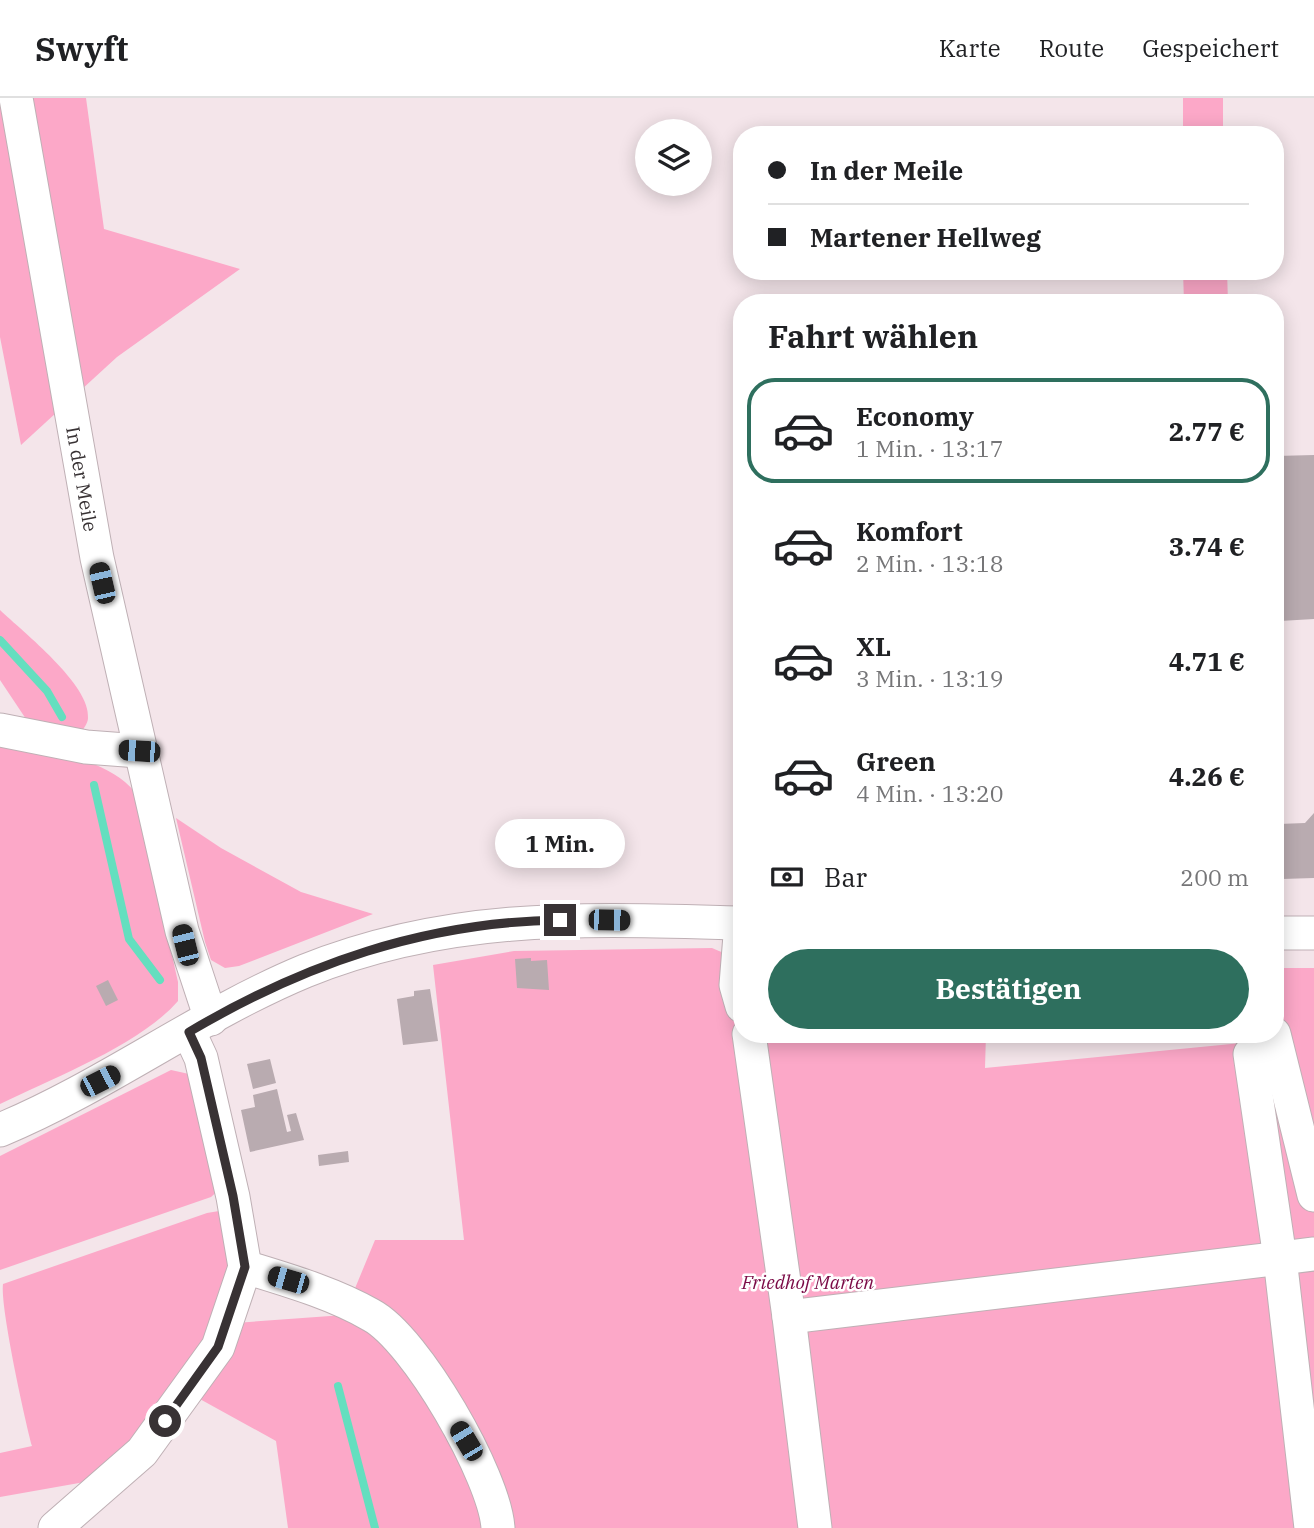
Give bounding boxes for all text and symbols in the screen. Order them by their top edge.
text: Swyft [35,27,128,70]
text: Karte [939,32,1001,64]
text: Route [1039,32,1104,64]
text: Gespeichert [1142,32,1279,64]
map controls [635,119,712,196]
button: layers [635,119,712,196]
text: In der Meile [810,153,963,187]
text: Martener Hellweg [810,220,1041,254]
text: Fahrt wählen [768,315,978,357]
icon: car [772,399,835,462]
text: Economy [856,399,974,433]
text: 2.77 € [1169,414,1245,448]
street label: In der Meile [61,425,103,533]
text: 1 Min. · 13:17 [856,433,1003,463]
icon: car [772,514,835,577]
text: Komfort [856,514,963,548]
text: 3.74 € [1169,529,1245,563]
text: 2 Min. · 13:18 [856,548,1003,578]
car [88,560,117,606]
icon: car [772,629,835,692]
text: XL [856,629,891,663]
text: 4.71 € [1169,644,1245,678]
text: 3 Min. · 13:19 [856,663,1003,693]
car [118,739,161,763]
icon: car [772,744,835,807]
text: Green [856,744,936,778]
text: 4.26 € [1169,759,1245,793]
text: 4 Min. · 13:20 [856,778,1003,808]
callout: 1 Min. [495,818,625,868]
text: 1 Min. [525,828,595,858]
icon: cash [768,858,806,896]
text: Bar [824,860,867,894]
text: 200 m [1180,862,1249,892]
route end [544,904,576,936]
car [588,909,631,931]
car [170,922,201,968]
button: Bestätigen [768,949,1249,1029]
car [77,1062,124,1100]
car [265,1264,312,1296]
park label: Friedhof Marten [741,1270,874,1294]
route start [149,1405,181,1437]
car [447,1418,486,1464]

